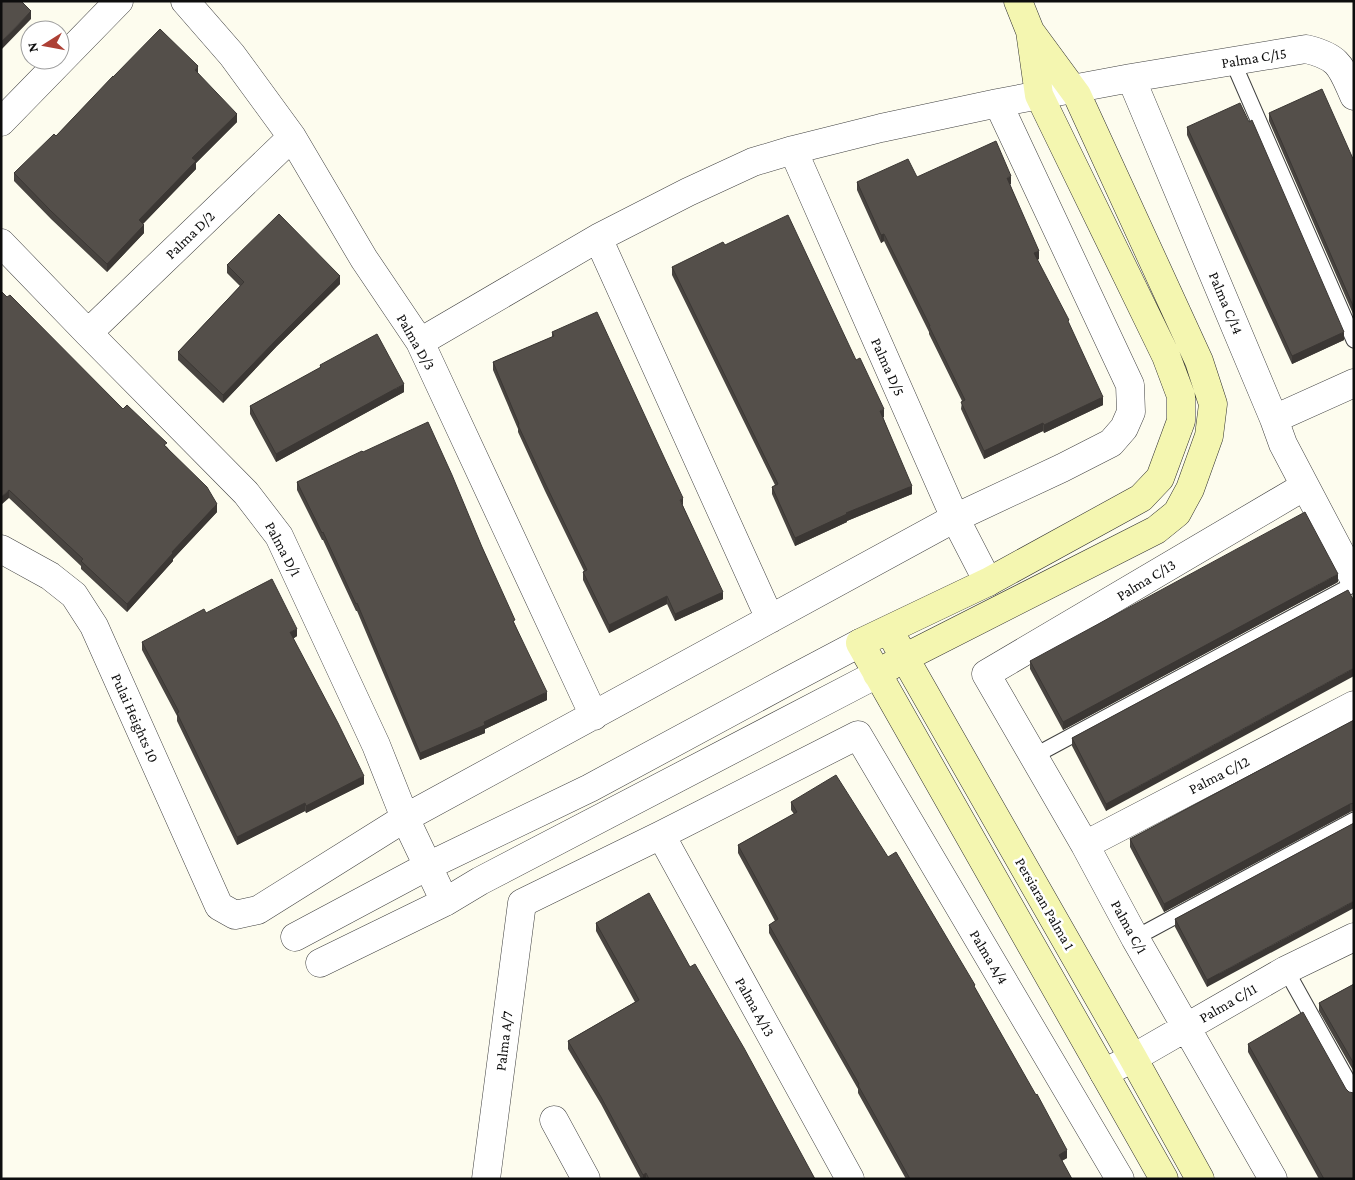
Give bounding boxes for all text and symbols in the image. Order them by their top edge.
north arrow [20,20,70,70]
text: N [23,41,41,54]
street label: Palma C/15 [1220,45,1288,71]
street label: Palma D/2 [162,208,218,262]
street label: Palma C/14 [1206,269,1246,337]
street label: Palma D/3 [394,311,438,373]
street label: Palma D/5 [868,336,908,398]
street label: Palma D/1 [262,519,304,579]
street label: Palma C/13 [1114,556,1178,604]
street label: Pulai Heights 10 [107,671,162,765]
street label: Palma C/12 [1186,753,1252,797]
street label: Persiaran Palma 1 [1012,855,1078,953]
street label: Palma C/1 [1108,897,1150,957]
street label: Palma A/4 [967,927,1011,987]
street label: Palma A/13 [732,975,778,1039]
street label: Palma C/11 [1196,980,1260,1026]
street label: Palma A/7 [492,1010,516,1072]

